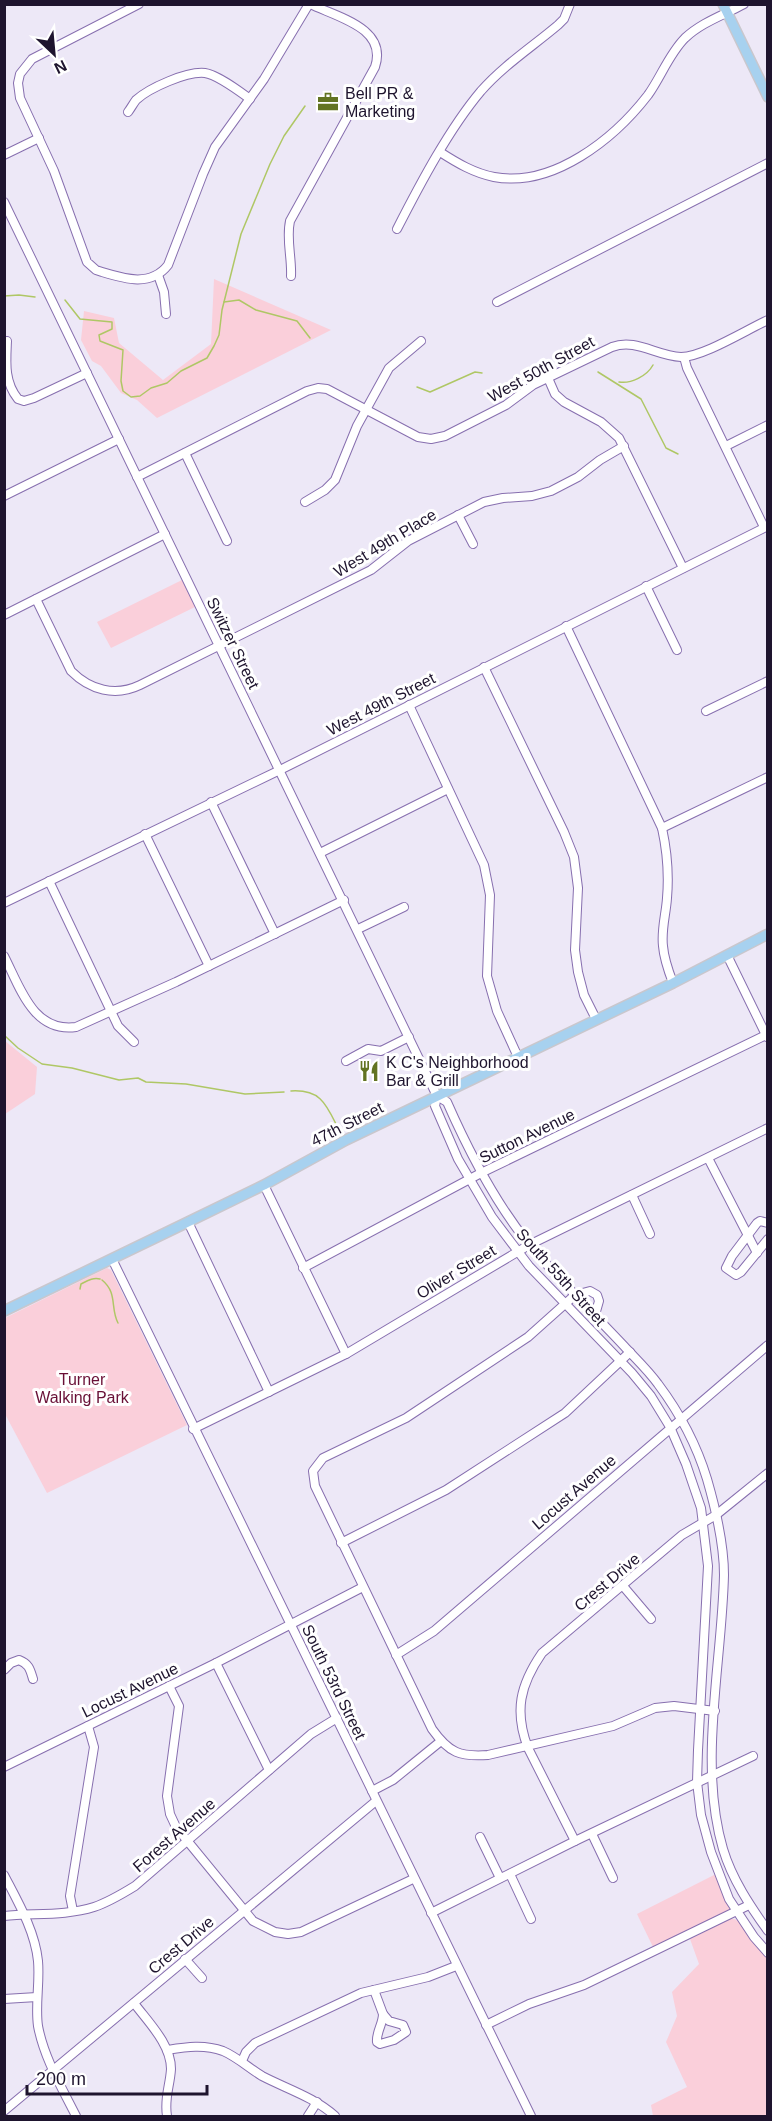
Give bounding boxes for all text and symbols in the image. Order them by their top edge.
north arrow [24,24,84,84]
text: N [51,57,69,77]
place label: Bell PR & Marketing [345,85,415,120]
office icon: Bell PR & Marketing [316,90,340,114]
street label: West 50th Street [485,332,598,405]
street label: West 49th Place [331,506,439,580]
street label: Switzer Street [204,595,263,692]
street label: West 49th Street [324,669,438,739]
place label: K C's Neighborhood Bar & Grill [386,1054,529,1089]
restaurant icon: K C's Neighborhood Bar & Grill [357,1059,381,1083]
street label: 47th Street [308,1098,386,1149]
street label: Sutton Avenue [477,1106,577,1166]
street label: South 55th Street [513,1225,609,1329]
street label: Oliver Street [414,1242,499,1302]
park label: Turner Walking Park [35,1371,130,1406]
street label: Locust Avenue [529,1451,619,1533]
street label: Crest Drive [571,1550,643,1614]
street label: South 53rd Street [299,1622,369,1743]
street label: Locust Avenue [79,1659,181,1721]
street label: Forest Avenue [130,1795,218,1875]
street label: Crest Drive [145,1913,217,1977]
scale bar [27,2058,207,2096]
text: 200 m [36,2069,86,2089]

